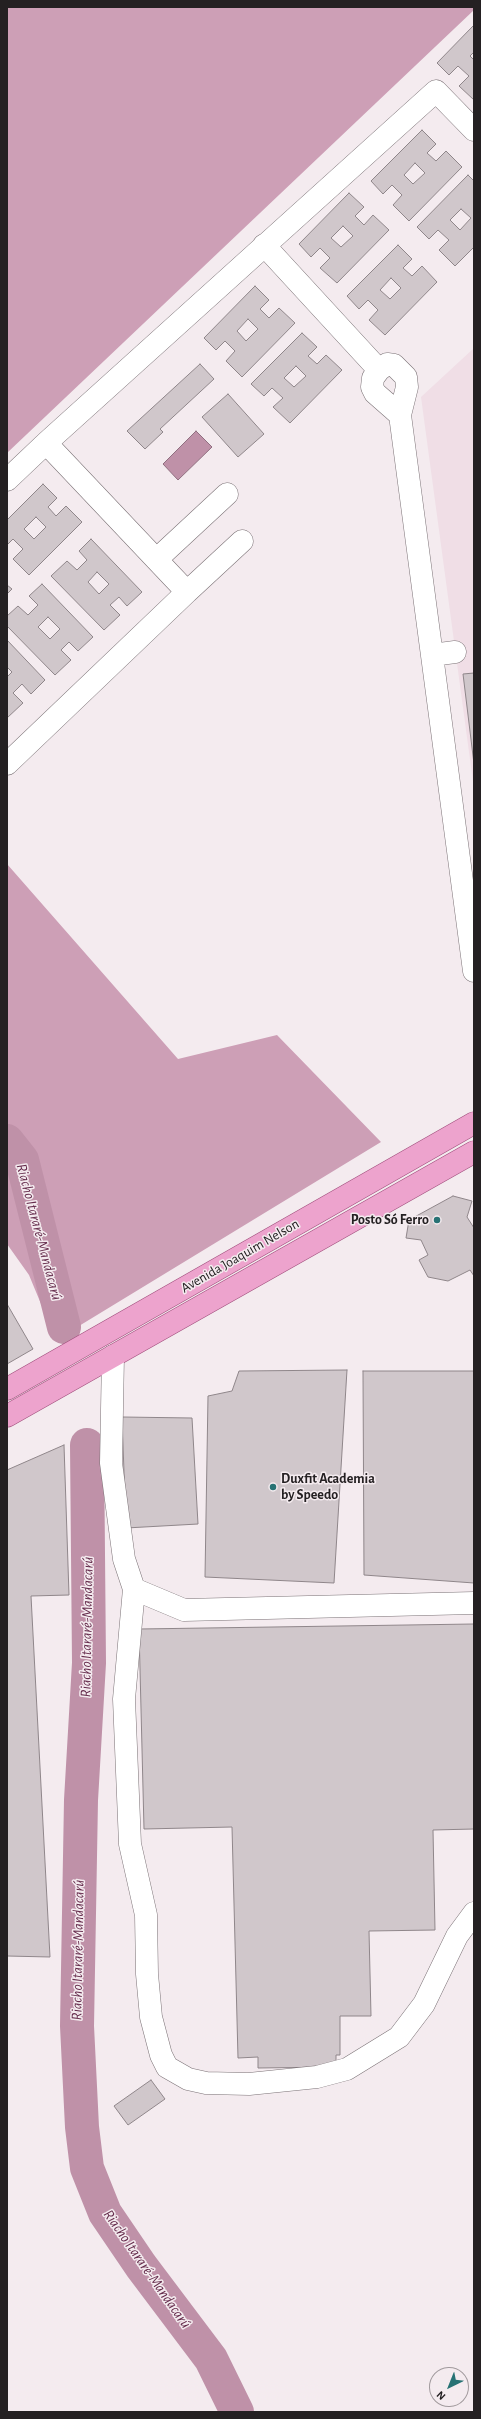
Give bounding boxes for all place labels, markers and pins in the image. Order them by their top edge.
place label: Posto Só Ferro [351,1212,429,1228]
marker: Posto Só Ferro [432,1215,442,1225]
place label: Duxfit Academia by Speedo [281,1471,375,1504]
marker: Duxfit Academia by Speedo [268,1482,278,1492]

